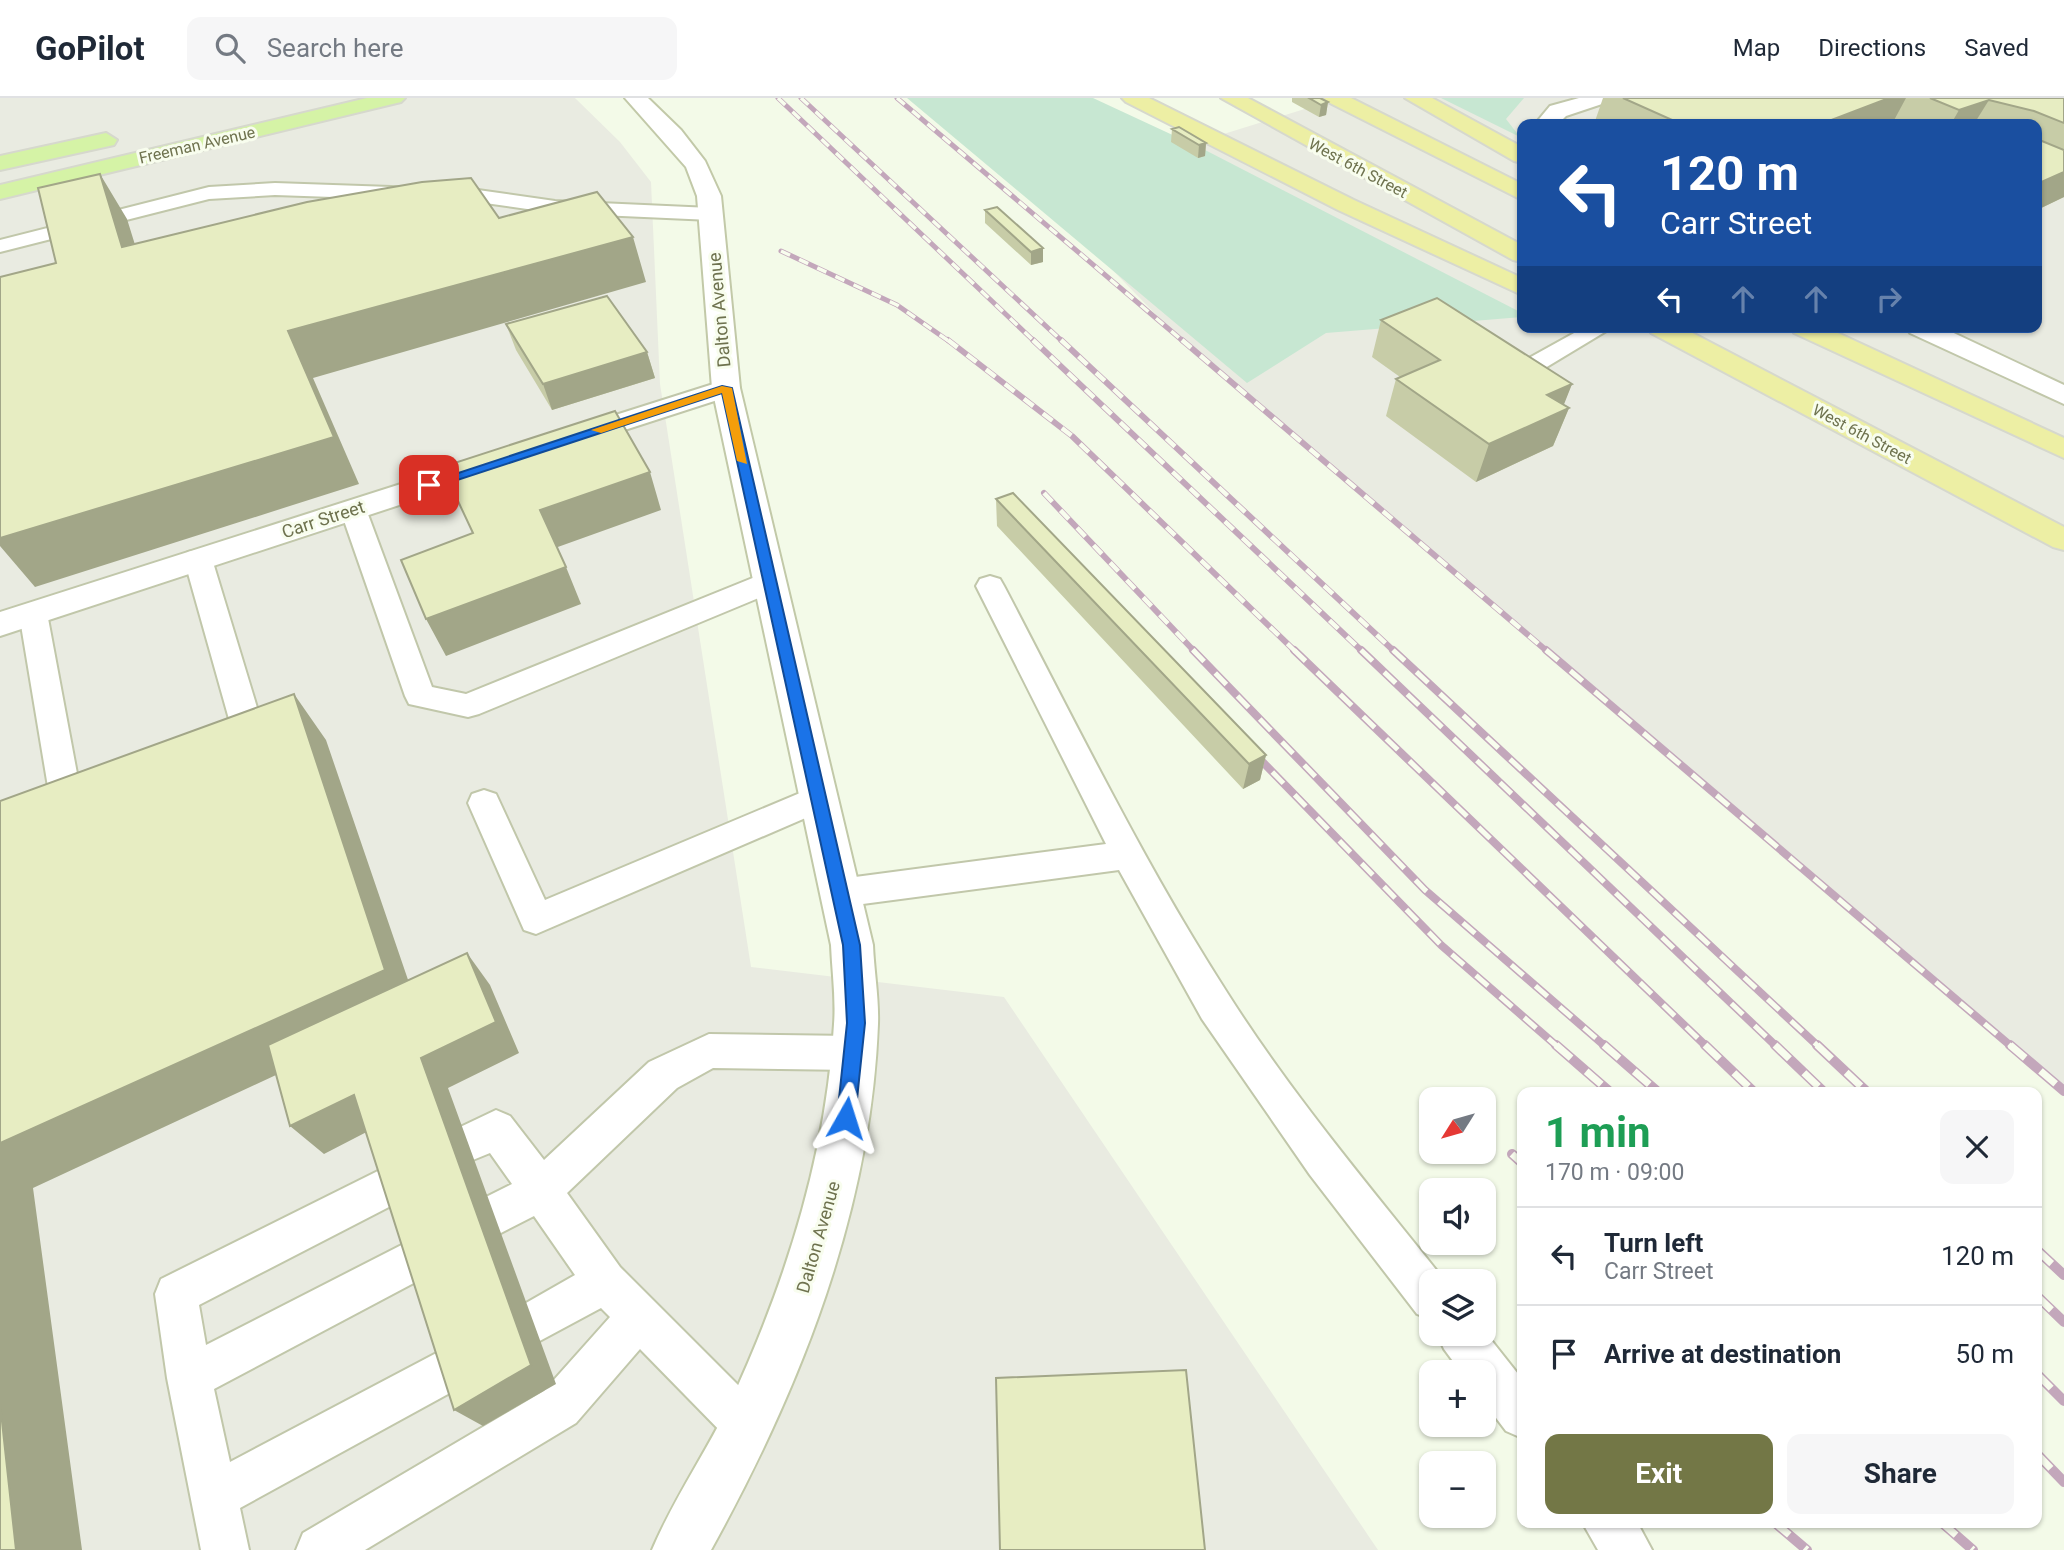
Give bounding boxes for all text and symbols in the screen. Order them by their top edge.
search box [187,17,677,80]
text: GoPilot [35,29,145,68]
icon: search [211,29,249,67]
text: Search here [267,33,403,63]
text: Map [1733,34,1780,62]
text: Directions [1818,34,1926,62]
text: Saved [1964,34,2029,62]
street label: Freeman Avenue [137,122,257,168]
street label: West 6th Street [1305,134,1411,202]
text: 120 m [1660,145,1799,202]
icon: left [1545,147,1636,238]
text: Carr Street [1660,204,1812,242]
street label: Dalton Avenue [704,252,734,368]
icon: left [1651,280,1689,318]
icon: ahead [1724,280,1762,318]
icon: ahead [1797,280,1835,318]
icon: right [1870,280,1908,318]
street label: West 6th Street [1809,400,1915,468]
pin [399,455,459,515]
icon: arrive [410,466,448,504]
street label: Carr Street [279,496,367,542]
position arrow [809,1081,883,1155]
north arrow [1419,1087,1496,1164]
map controls [1419,1087,1496,1528]
text: 1 min [1545,1108,1651,1157]
button: close [1940,1110,2014,1184]
text: 170 m · 09:00 [1545,1159,1684,1186]
button: sound [1419,1178,1496,1255]
street label: Dalton Avenue [792,1179,844,1295]
text: Turn left [1604,1228,1703,1258]
icon: left [1545,1237,1583,1275]
text: 120 m [1941,1241,2014,1271]
text: Carr Street [1604,1258,1713,1285]
button: layers [1419,1269,1496,1346]
icon: arrive [1545,1335,1583,1373]
text: Arrive at destination [1604,1339,1841,1369]
text: 50 m [1956,1339,2014,1369]
button: + [1419,1360,1496,1437]
button: Exit [1545,1434,1773,1514]
button: Share [1787,1434,2014,1514]
button: − [1419,1451,1496,1528]

